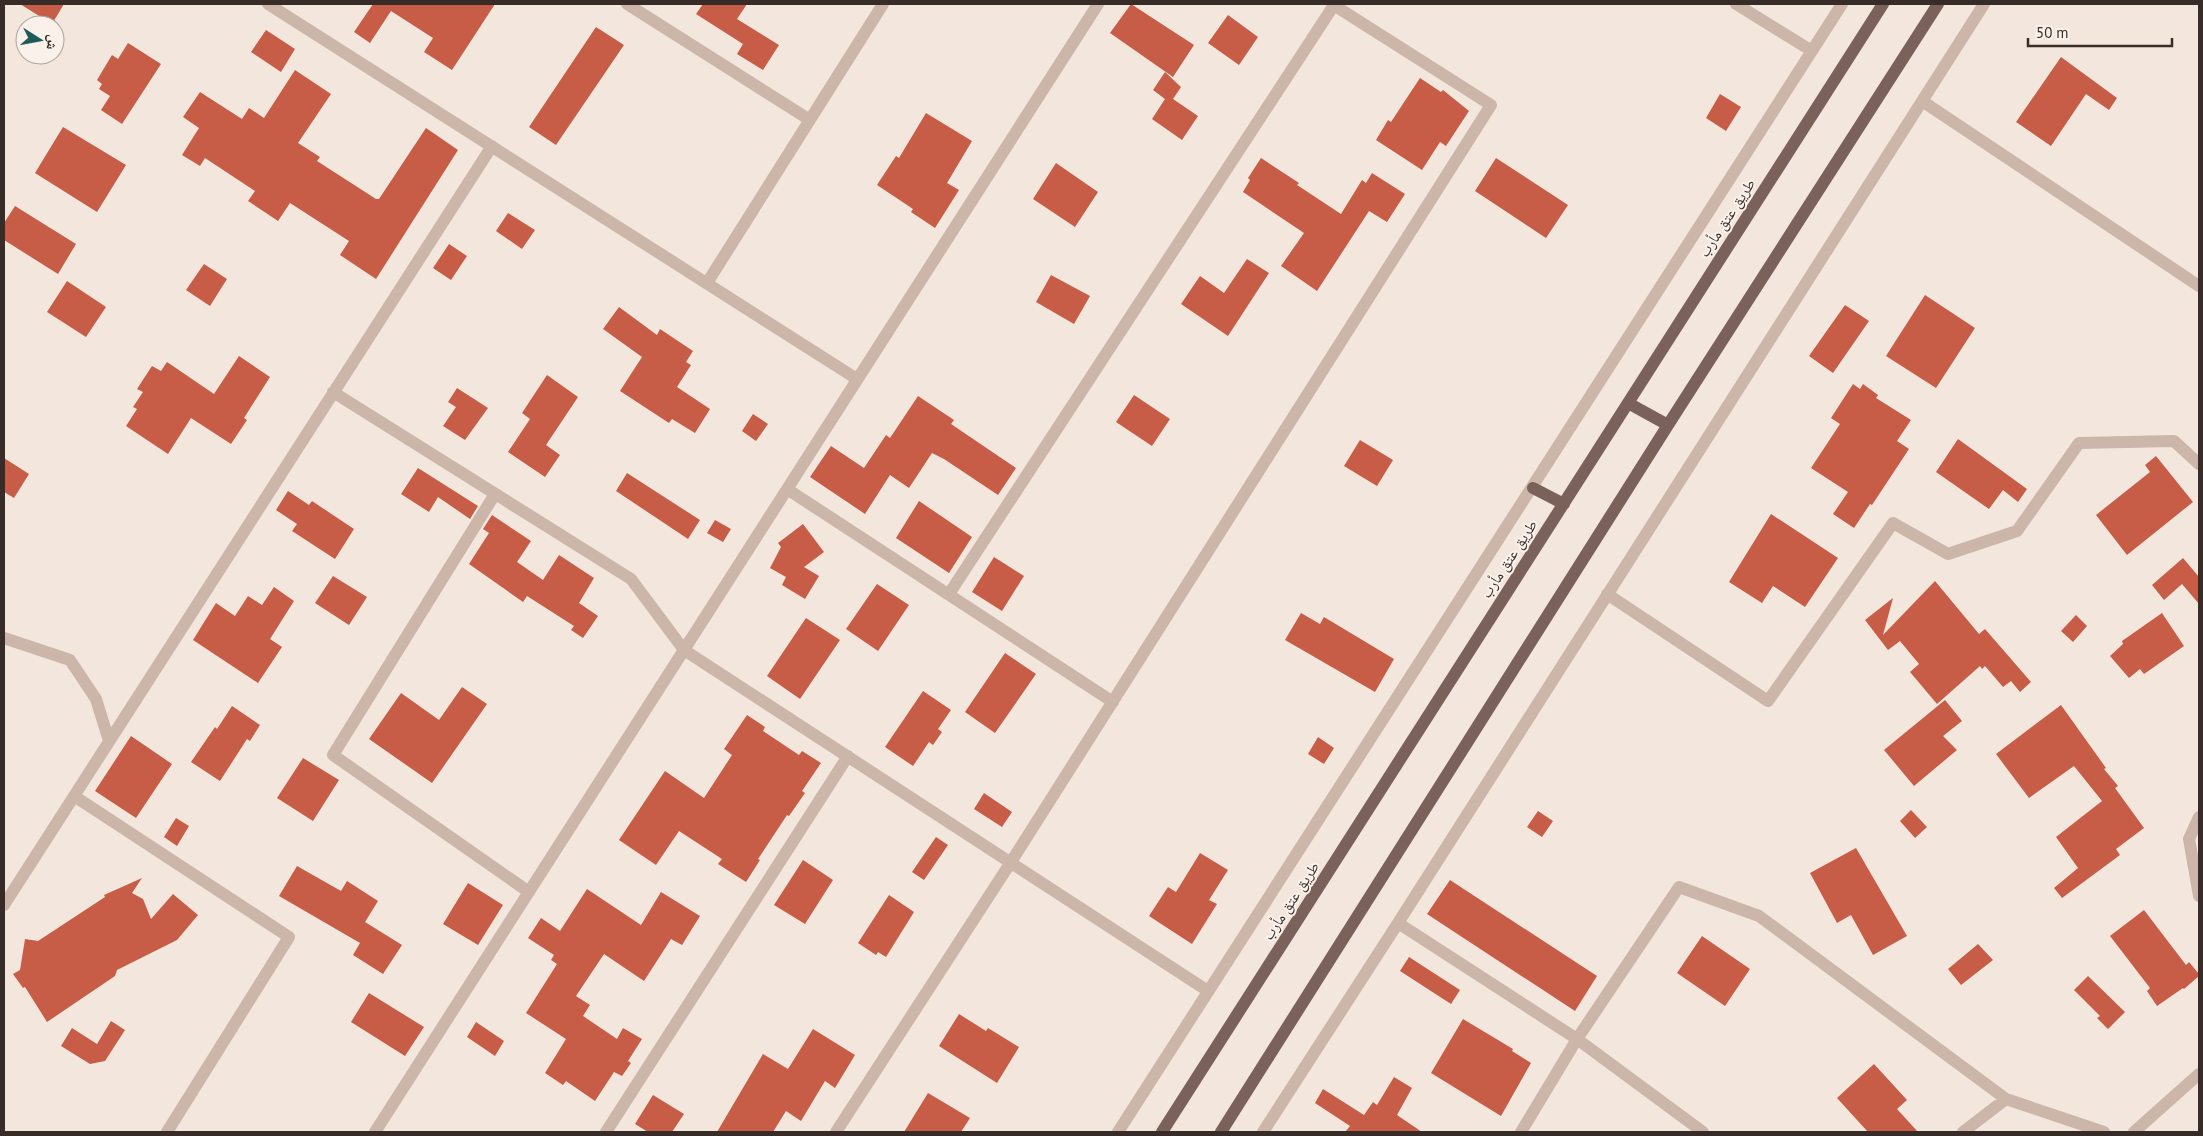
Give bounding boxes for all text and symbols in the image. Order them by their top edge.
north arrow [15,15,65,65]
scale bar [2028,15,2172,47]
text: 50 m [2036,23,2069,42]
text: ش [42,33,63,52]
street label: طريق عتق مأرب [1694,175,1760,261]
street label: طريق عتق مأرب [1476,516,1542,602]
street label: طريق عتق مأرب [1258,858,1324,944]

